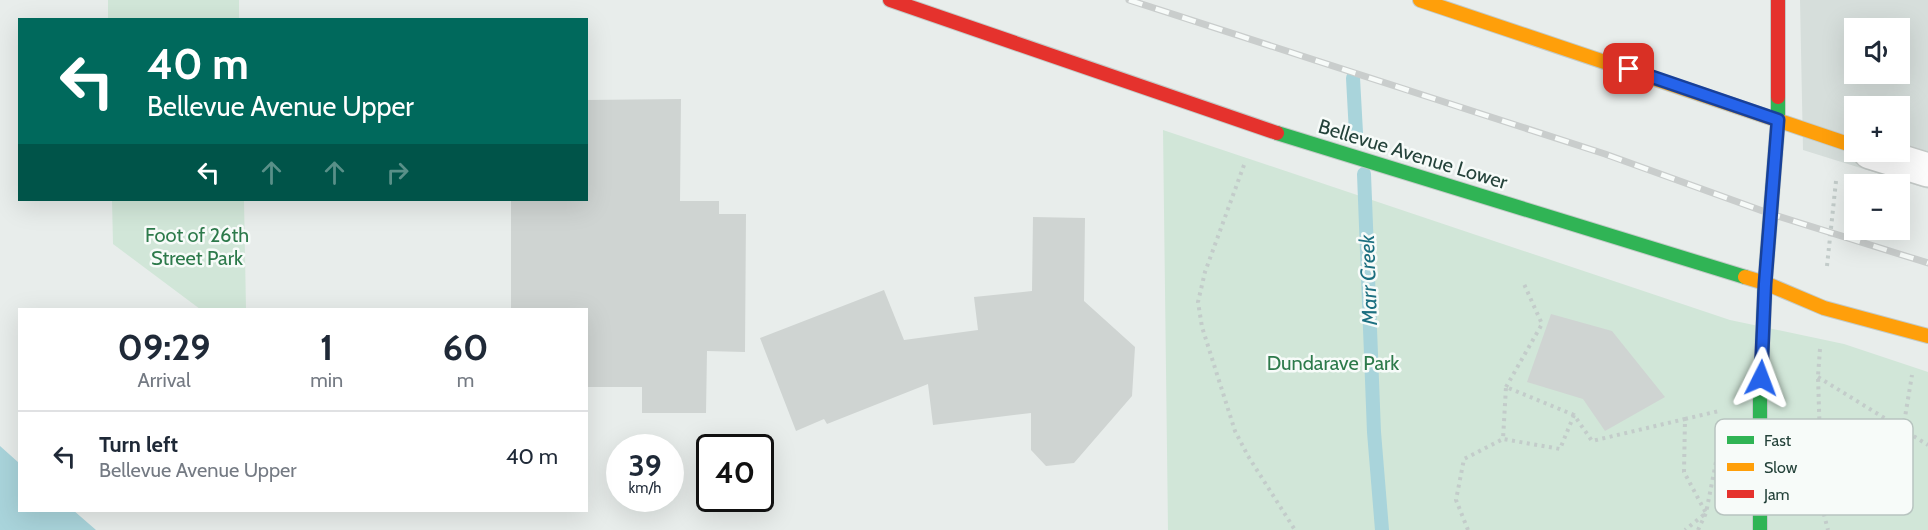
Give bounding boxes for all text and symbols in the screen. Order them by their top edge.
map controls [1844,18,1910,240]
button: sound [1844,18,1910,84]
text: 40 m [147,38,249,90]
icon: left [48,42,126,120]
pin [1603,43,1654,94]
icon: arrive [1612,52,1645,85]
text: Bellevue Avenue Upper [147,90,414,123]
button: + [1844,96,1910,162]
street label: Bellevue Avenue Lower [1316,114,1511,194]
icon: left [192,156,225,189]
icon: ahead [255,156,288,189]
icon: ahead [318,156,351,189]
icon: right [381,156,414,189]
button: − [1844,174,1910,240]
park label: Foot of 26th Street Park [145,223,249,270]
water label: Marr Creek [1354,233,1382,327]
text: 09:29 [118,325,211,369]
text: 1 [320,325,333,369]
text: 60 [443,325,488,369]
position arrow [1729,346,1793,410]
park label: Dundarave Park [1267,351,1399,375]
text: Arrival [137,368,191,392]
text: min [310,368,343,392]
text: m [457,368,474,392]
legend [1715,419,1913,515]
text: Turn left [99,431,178,458]
text: Fast [1764,431,1792,450]
speed limit sign: 40 [696,434,774,512]
icon: left [48,440,81,473]
text: 40 m [506,443,558,470]
text: 39 [628,447,662,484]
text: Bellevue Avenue Upper [99,458,297,482]
text: Slow [1764,458,1798,477]
text: km/h [629,479,661,497]
text: Jam [1763,485,1790,504]

